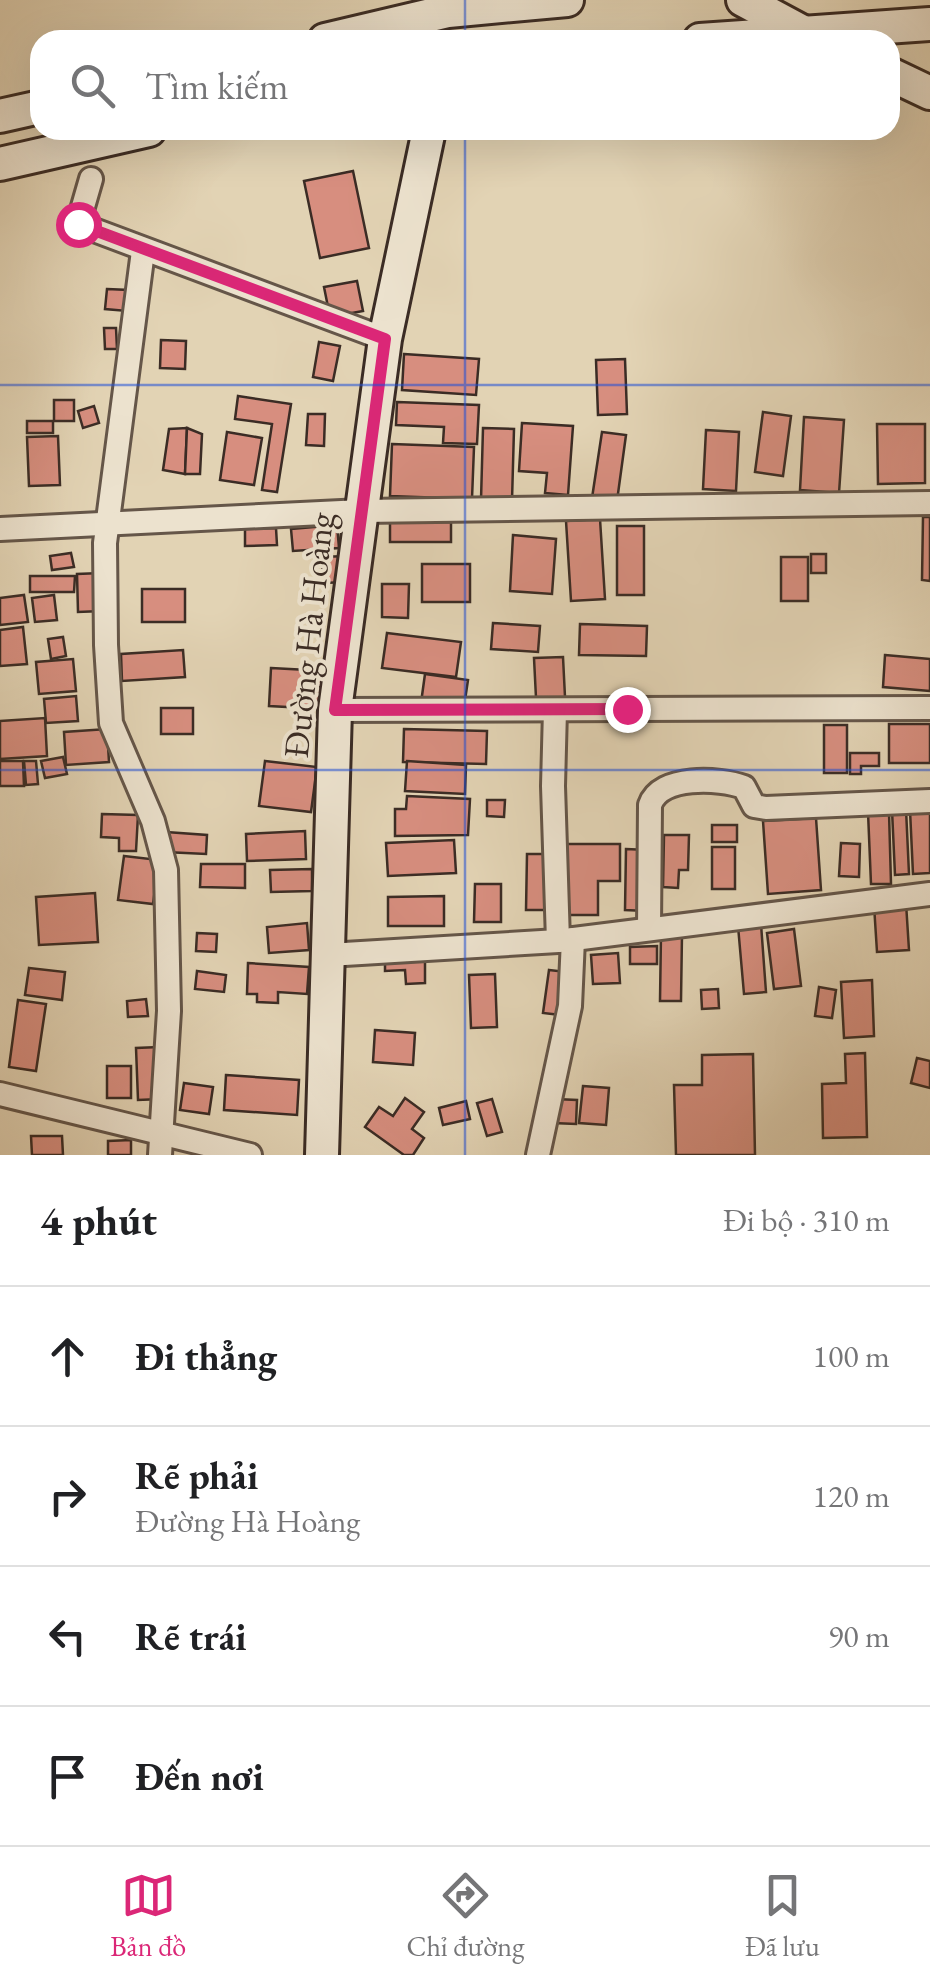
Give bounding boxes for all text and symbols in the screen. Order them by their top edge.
search box [30,30,900,140]
icon: search [65,58,120,113]
text: Tìm kiếm [145,61,288,110]
route start [56,202,102,248]
street label: Đường Hà Hoàng [273,509,343,760]
route end [605,687,651,733]
text: 4 phút [40,1193,157,1248]
text: Đi bộ · 310 m [723,1199,890,1241]
icon: ahead [40,1329,95,1384]
text: Đi thẳng [135,1332,277,1381]
text: 100 m [813,1335,890,1377]
text: Rẽ phải [135,1451,258,1500]
icon: right [40,1469,95,1524]
text: 120 m [813,1475,890,1517]
text: Đường Hà Hoàng [135,1500,360,1542]
icon: left [40,1609,95,1664]
text: Rẽ trái [135,1612,247,1661]
text: 90 m [828,1615,890,1657]
icon: arrive [40,1749,95,1804]
text: Đến nơi [135,1752,264,1801]
tab: Bản đồ [110,1868,186,1964]
tab: Chỉ đường [407,1868,524,1964]
tab: Đã lưu [745,1868,820,1964]

